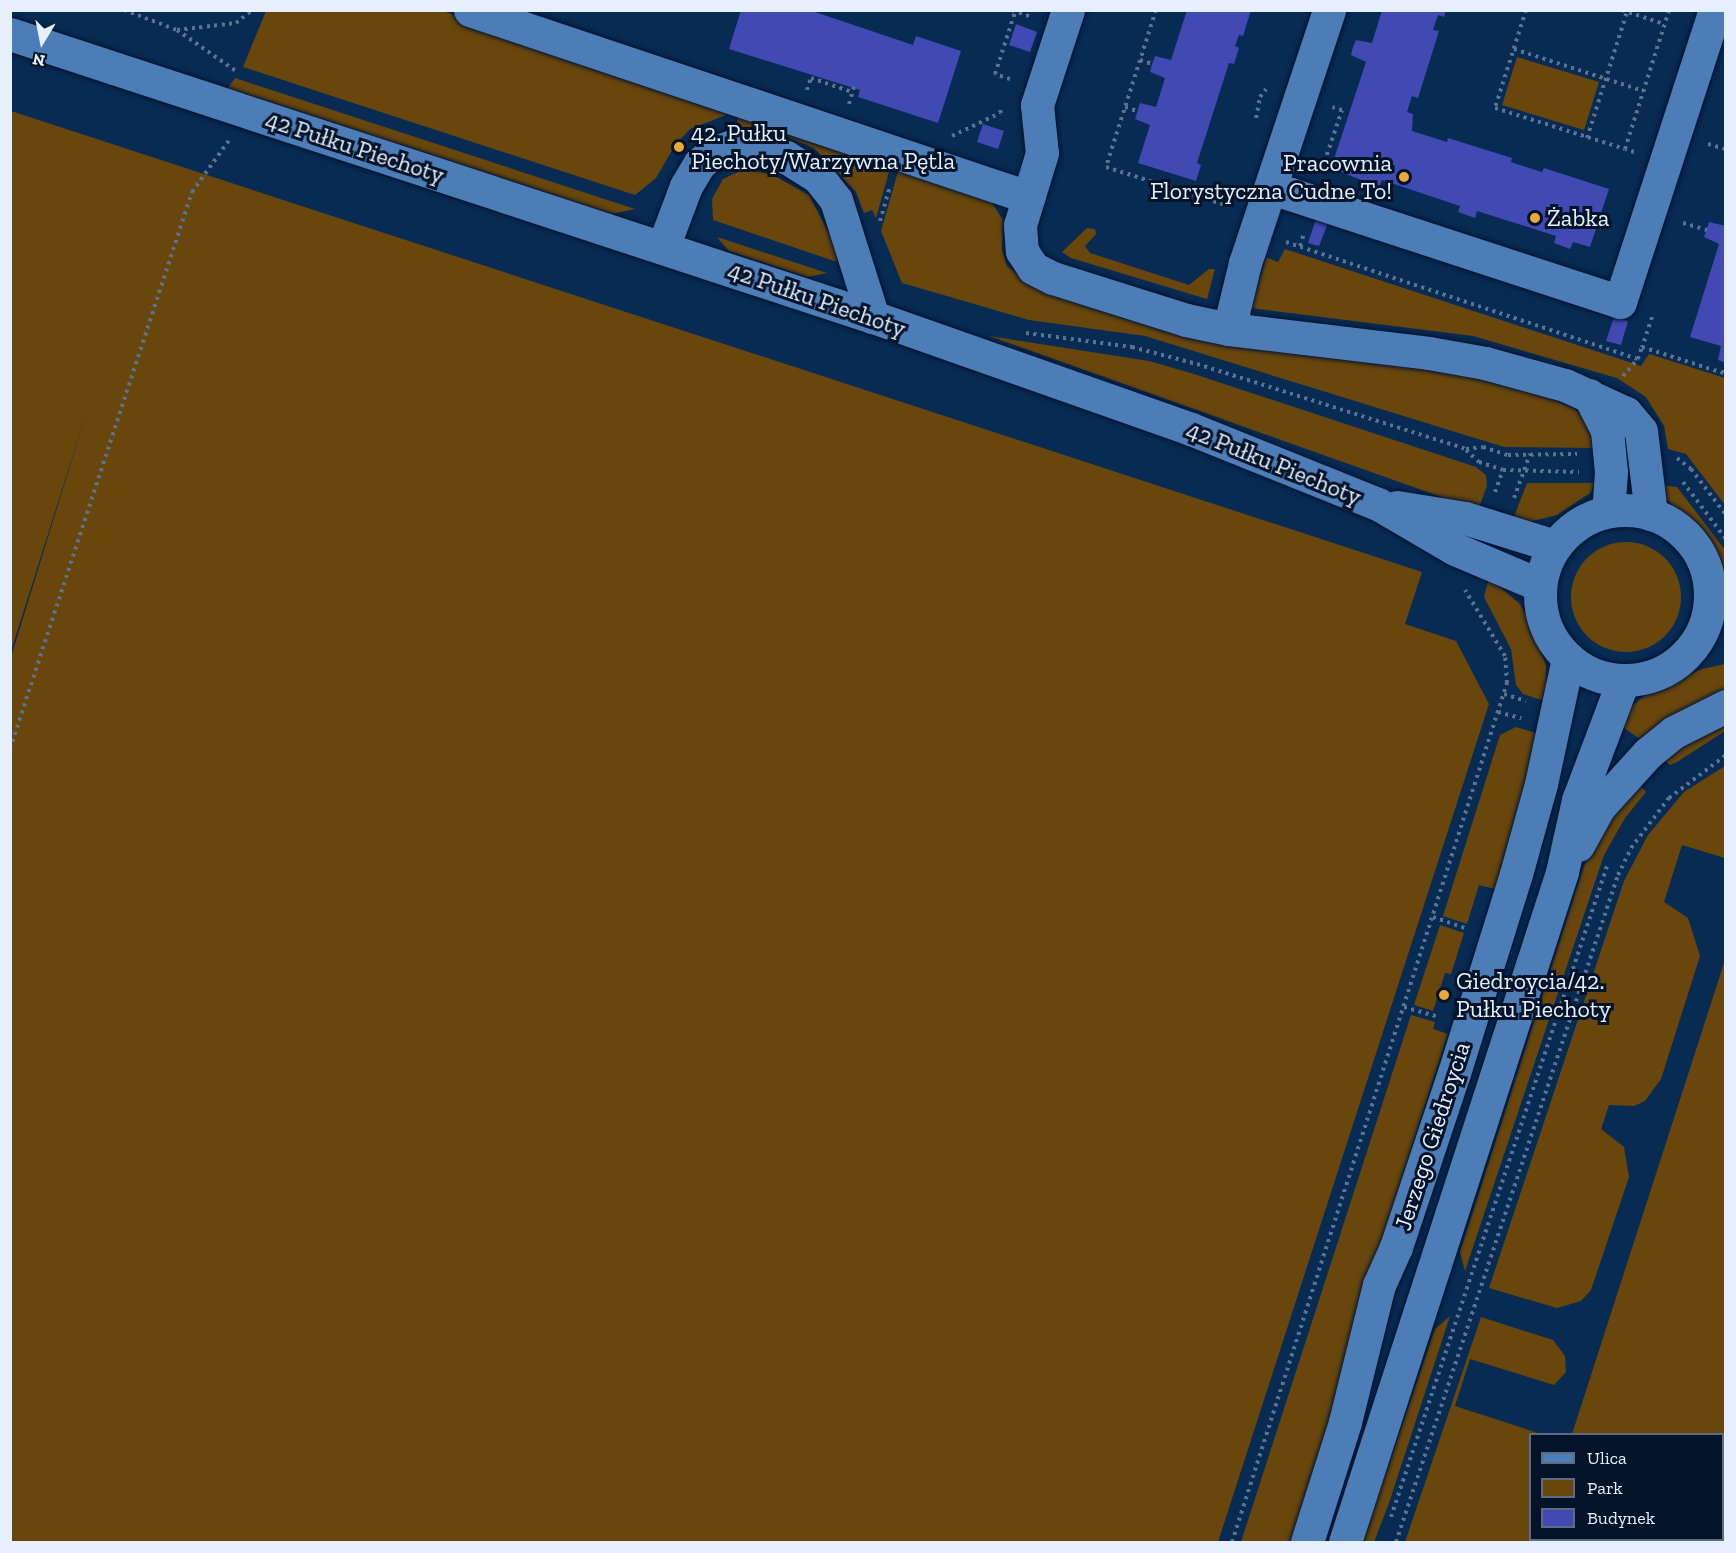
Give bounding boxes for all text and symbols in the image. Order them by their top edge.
north arrow [12,12,72,72]
text: N [31,50,46,71]
street label: 42 Pułku Piechoty [262,105,448,189]
place label: 42. Pułku Piechoty/Warzywna Pętla [691,119,955,175]
marker: 42. Pułku Piechoty/Warzywna Pętla [672,140,686,154]
place label: Pracownia Florystyczna Cudne To! [1149,149,1392,205]
marker: Pracownia Florystyczna Cudne To! [1397,170,1411,184]
place label: Żabka [1547,204,1609,232]
marker: Żabka [1528,211,1542,225]
street label: 42 Pułku Piechoty [725,255,909,343]
street label: 42 Pułku Piechoty [1183,415,1365,511]
place label: Giedroycia/42. Pułku Piechoty [1456,967,1611,1023]
marker: Giedroycia/42. Pułku Piechoty [1437,988,1451,1002]
street label: Jerzego Giedroycia [1388,1038,1476,1234]
legend [1529,1433,1724,1541]
text: Ulica [1587,1447,1627,1469]
text: Park [1587,1477,1623,1499]
text: Budynek [1587,1507,1655,1529]

